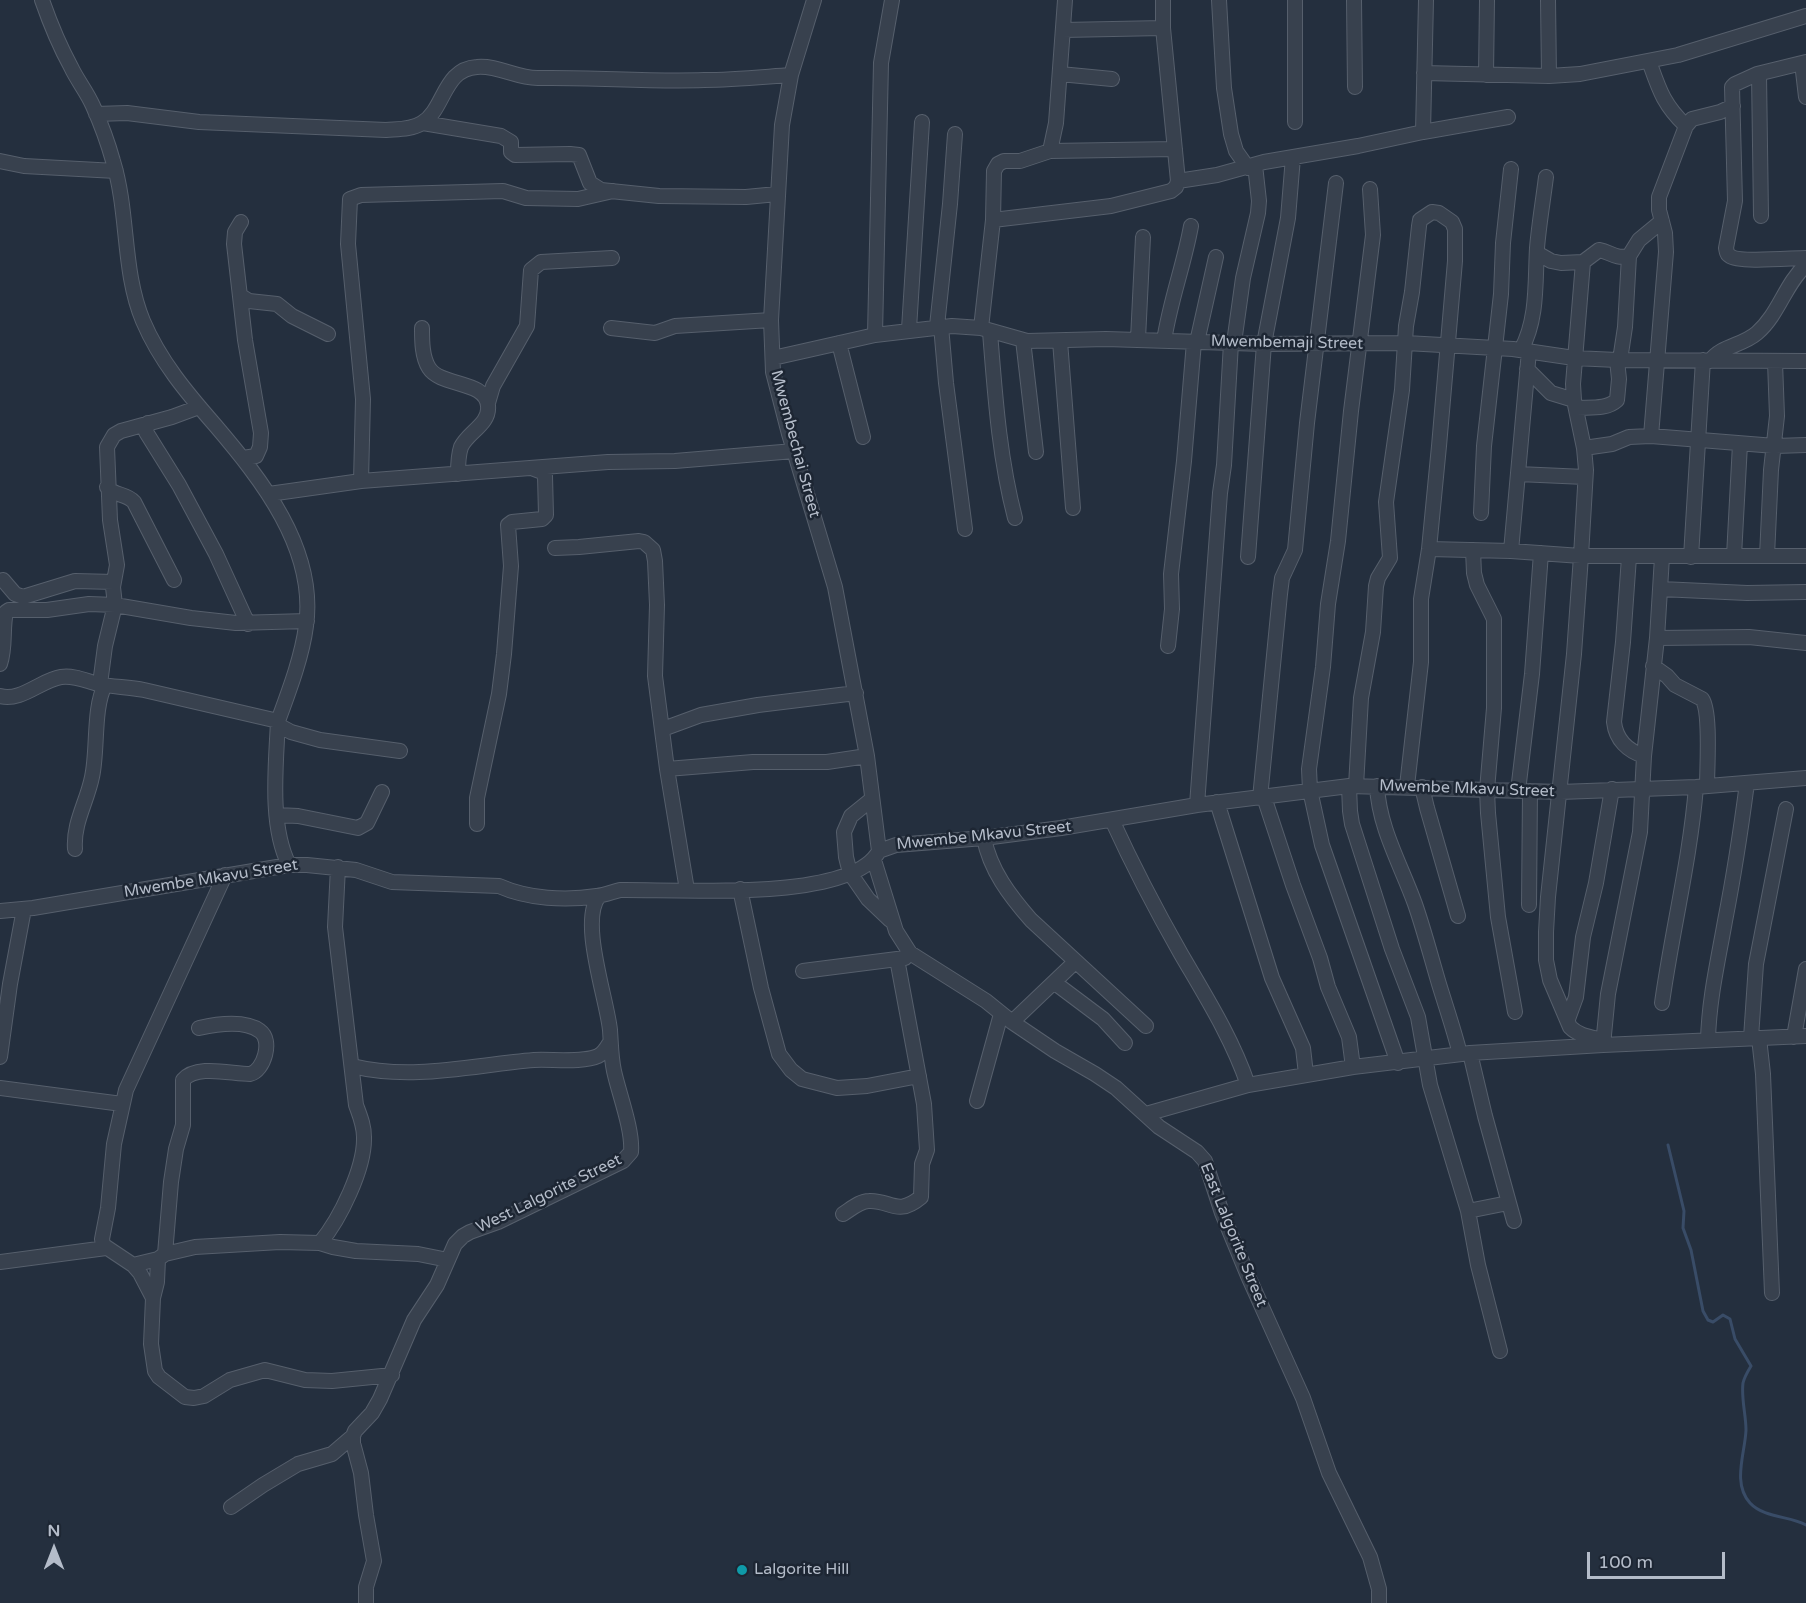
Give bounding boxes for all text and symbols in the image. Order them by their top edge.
street label: Mwembemaji Street [1211,332,1363,354]
street label: Mwembechai Street [766,368,824,520]
street label: Mwembe Mkavu Street [1379,776,1555,802]
street label: Mwembe Mkavu Street [896,817,1072,855]
street label: Mwembe Mkavu Street [123,856,299,902]
street label: West Lalgorite Street [473,1150,625,1238]
street label: East Lalgorite Street [1195,1160,1271,1310]
north arrow [24,1519,84,1579]
text: N [48,1521,60,1541]
scale bar [1590,1540,1728,1578]
text: 100 m [1598,1551,1653,1573]
place label: Lalgorite Hill [754,1560,849,1580]
marker: Lalgorite Hill [735,1563,749,1577]

